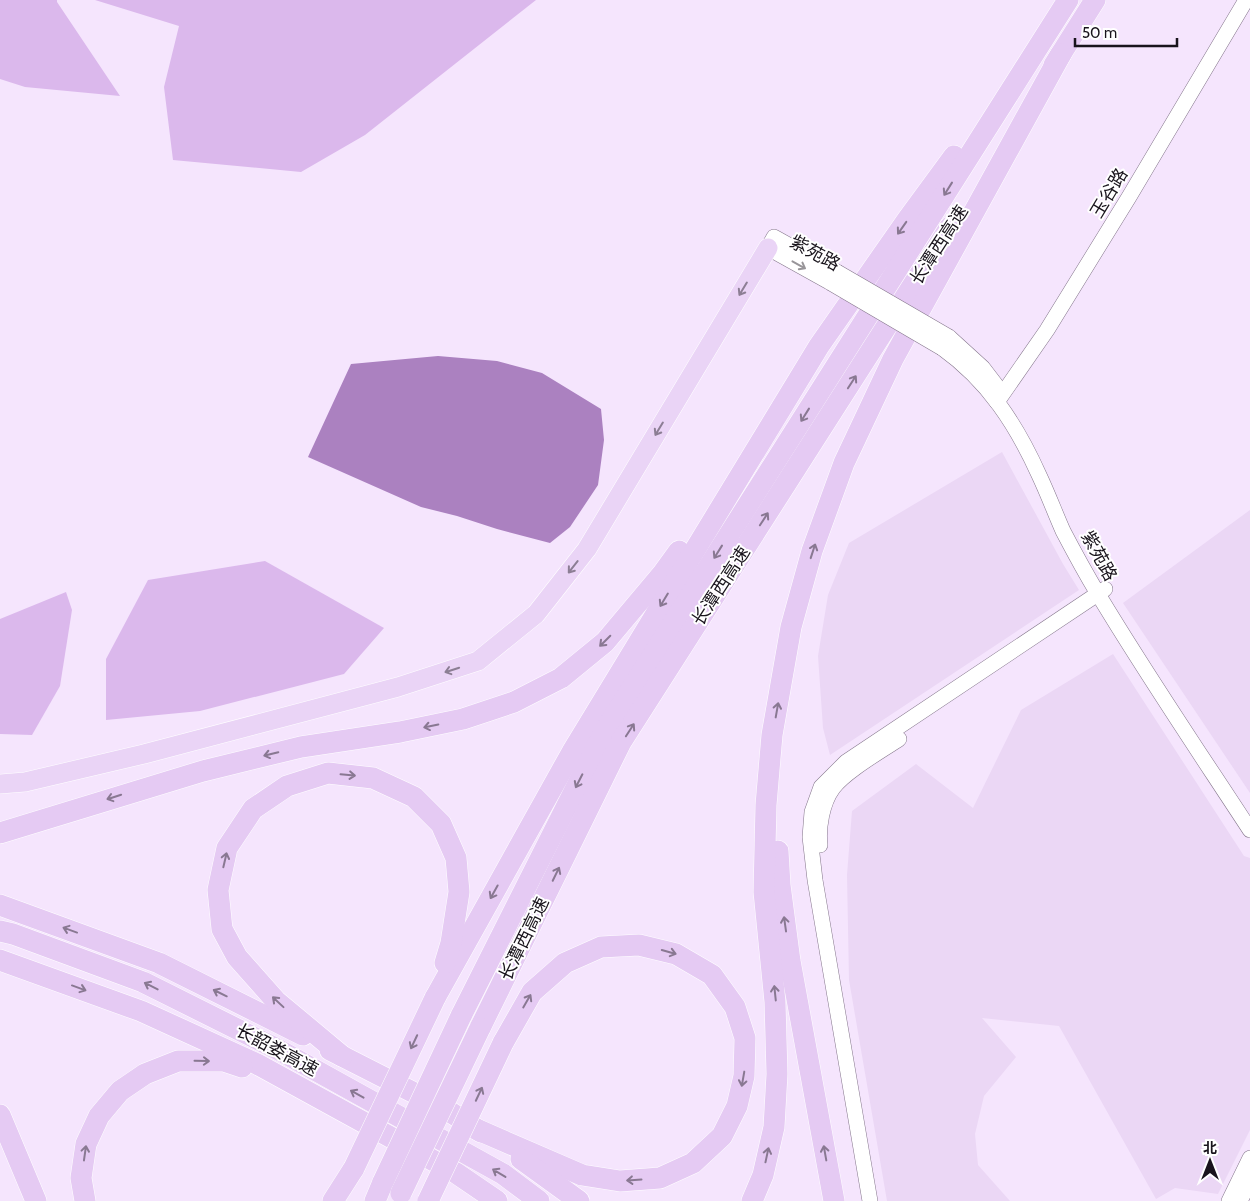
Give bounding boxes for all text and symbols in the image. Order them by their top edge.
scale bar [1075,15,1178,47]
text: 50 m [1082,24,1117,42]
street label: 玉谷路 [1086,164,1132,222]
one-way arrow [943,182,954,196]
street label: 长潭西高速 [905,201,973,289]
one-way arrow [897,220,907,234]
street label: 紫苑路 [786,230,844,276]
one-way arrow [792,261,806,271]
one-way arrow [737,282,747,296]
one-way arrow [846,375,857,389]
one-way arrow [800,407,810,421]
one-way arrow [654,421,664,435]
one-way arrow [759,512,769,526]
street label: 紫苑路 [1076,527,1122,585]
street label: 长潭西高速 [687,542,755,630]
one-way arrow [808,544,818,560]
one-way arrow [713,545,723,559]
one-way arrow [568,560,579,573]
one-way arrow [658,593,668,607]
one-way arrow [599,634,611,647]
one-way arrow [445,665,461,675]
one-way arrow [772,702,782,718]
one-way arrow [423,722,439,731]
one-way arrow [625,723,635,737]
one-way arrow [263,750,279,759]
one-way arrow [339,770,355,780]
one-way arrow [574,773,584,788]
one-way arrow [107,793,123,803]
one-way arrow [221,852,230,868]
one-way arrow [552,867,561,882]
one-way arrow [488,884,498,899]
street label: 长潭西高速 [494,894,554,984]
one-way arrow [780,916,790,932]
one-way arrow [63,925,79,934]
one-way arrow [661,948,677,957]
one-way arrow [144,981,159,990]
one-way arrow [71,984,86,993]
one-way arrow [770,986,779,1002]
one-way arrow [213,988,228,997]
one-way arrow [522,993,532,1008]
one-way arrow [271,996,284,1008]
street label: 长韶娄高速 [232,1019,322,1081]
one-way arrow [409,1034,418,1049]
one-way arrow [194,1056,210,1066]
one-way arrow [737,1071,747,1087]
one-way arrow [474,1087,484,1102]
one-way arrow [351,1088,365,1098]
north arrow [1185,1136,1235,1186]
text: 北 [1203,1139,1217,1157]
one-way arrow [80,1145,90,1161]
one-way arrow [820,1145,830,1161]
one-way arrow [763,1147,772,1163]
one-way arrow [493,1167,507,1177]
one-way arrow [626,1175,642,1184]

